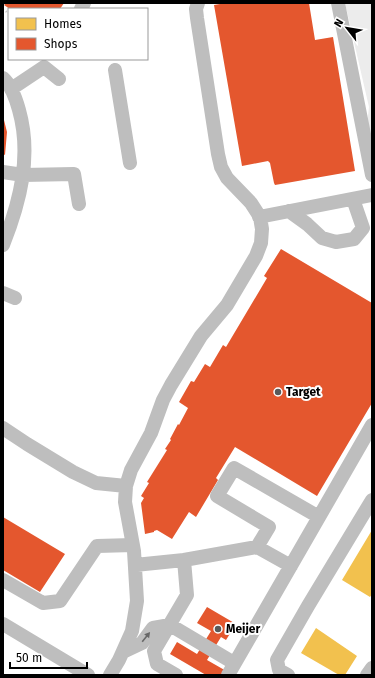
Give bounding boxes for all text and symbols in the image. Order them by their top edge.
legend [8,8,148,60]
north arrow [327,8,367,48]
text: Homes [44,17,82,31]
text: N [331,17,346,30]
text: Shops [44,37,78,51]
place label: Target [286,385,321,399]
marker: Target [273,387,283,397]
place label: Meijer [226,622,260,636]
marker: Meijer [213,624,223,634]
one-way arrow [142,632,151,643]
scale bar [10,644,87,670]
text: 50 m [16,651,42,665]

